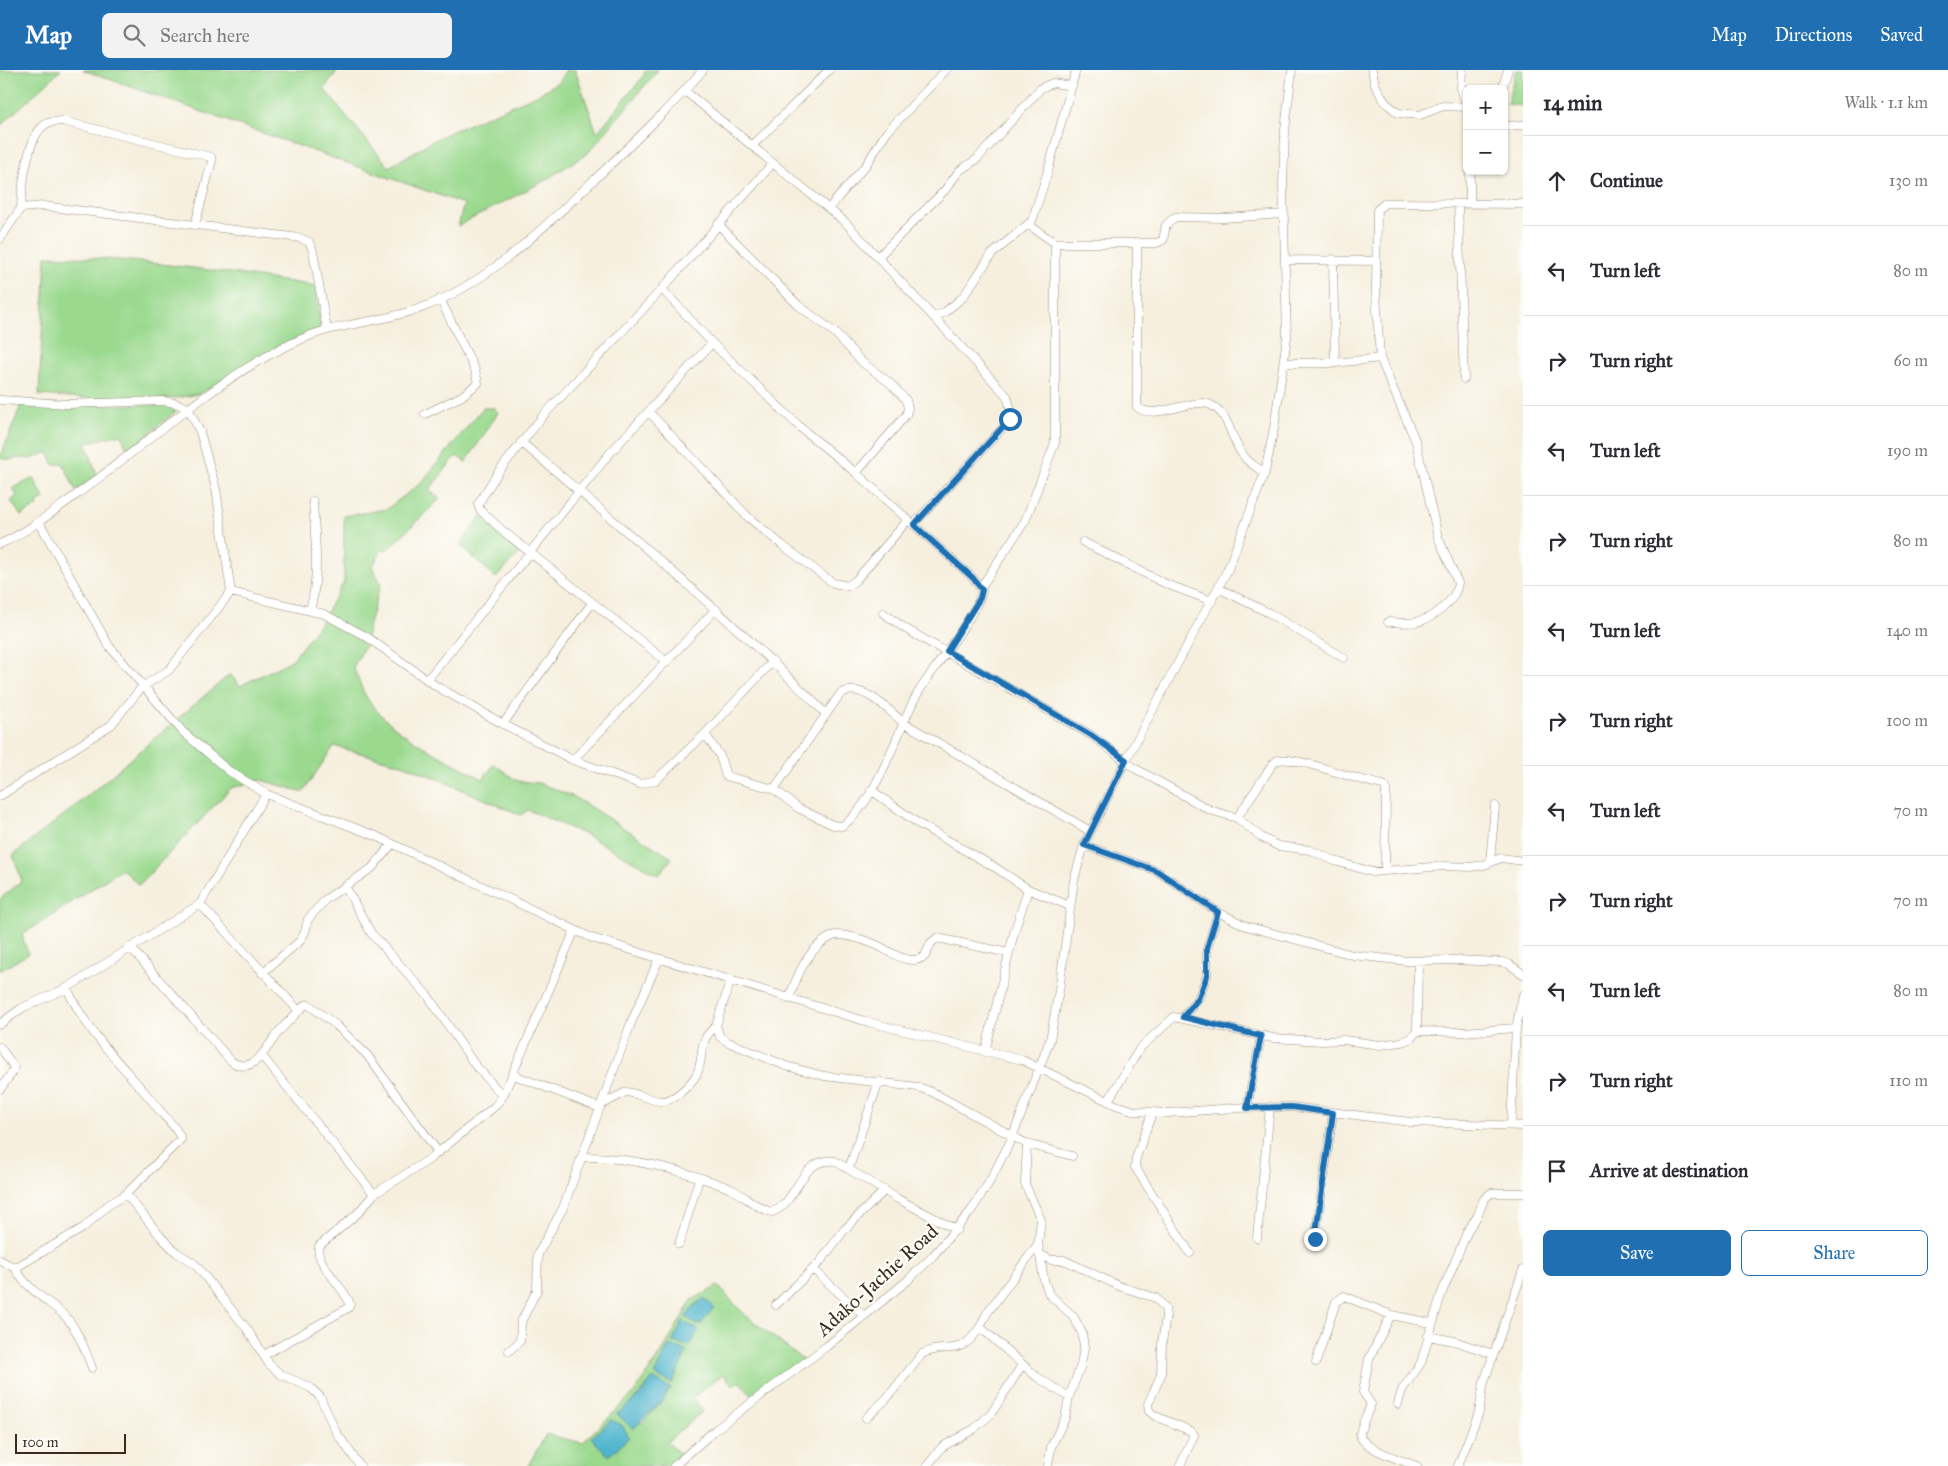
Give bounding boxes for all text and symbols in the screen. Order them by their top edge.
search box [102,13,452,58]
text: Map [25,20,72,50]
icon: search [120,21,148,49]
text: Search here [160,24,250,47]
text: Map [1711,24,1747,46]
text: Directions [1775,24,1852,46]
text: Saved [1880,24,1923,46]
map controls [1463,85,1508,175]
button: + [1463,85,1508,130]
text: 14 min [1543,90,1602,116]
text: Walk · 1.1 km [1844,93,1928,112]
button: − [1463,130,1508,175]
icon: ahead [1543,167,1571,195]
text: Continue [1590,169,1663,192]
text: 130 m [1889,171,1928,190]
icon: left [1543,257,1571,285]
text: Turn left [1590,259,1660,282]
text: 80 m [1893,261,1928,280]
icon: right [1543,347,1571,375]
text: Turn right [1590,349,1673,372]
text: 60 m [1894,351,1928,370]
route start [999,408,1022,431]
icon: left [1543,437,1571,465]
text: Turn left [1590,439,1660,462]
text: 190 m [1887,441,1928,460]
icon: right [1543,527,1571,555]
text: Turn right [1590,529,1673,552]
text: 80 m [1893,531,1928,550]
icon: left [1543,617,1571,645]
text: Turn left [1590,619,1660,642]
text: 140 m [1887,621,1928,640]
icon: right [1543,707,1571,735]
text: Turn right [1590,709,1673,732]
text: 100 m [1886,711,1928,730]
icon: left [1543,797,1571,825]
text: Turn left [1590,799,1660,822]
text: 70 m [1893,801,1928,820]
icon: right [1543,887,1571,915]
text: Turn right [1590,889,1673,912]
text: 70 m [1893,891,1928,910]
icon: left [1543,977,1571,1005]
text: Turn left [1590,979,1660,1002]
text: 80 m [1893,981,1928,1000]
icon: right [1543,1067,1571,1095]
text: Turn right [1590,1069,1673,1092]
text: 110 m [1889,1071,1928,1090]
icon: arrive [1543,1157,1571,1185]
text: Arrive at destination [1590,1159,1748,1182]
street label: Adako-Jachie Road [810,1219,944,1342]
route end [1304,1228,1327,1251]
button: Save [1543,1230,1731,1276]
button: Share [1741,1230,1928,1276]
scale bar [15,1431,126,1454]
text: 100 m [22,1434,59,1451]

